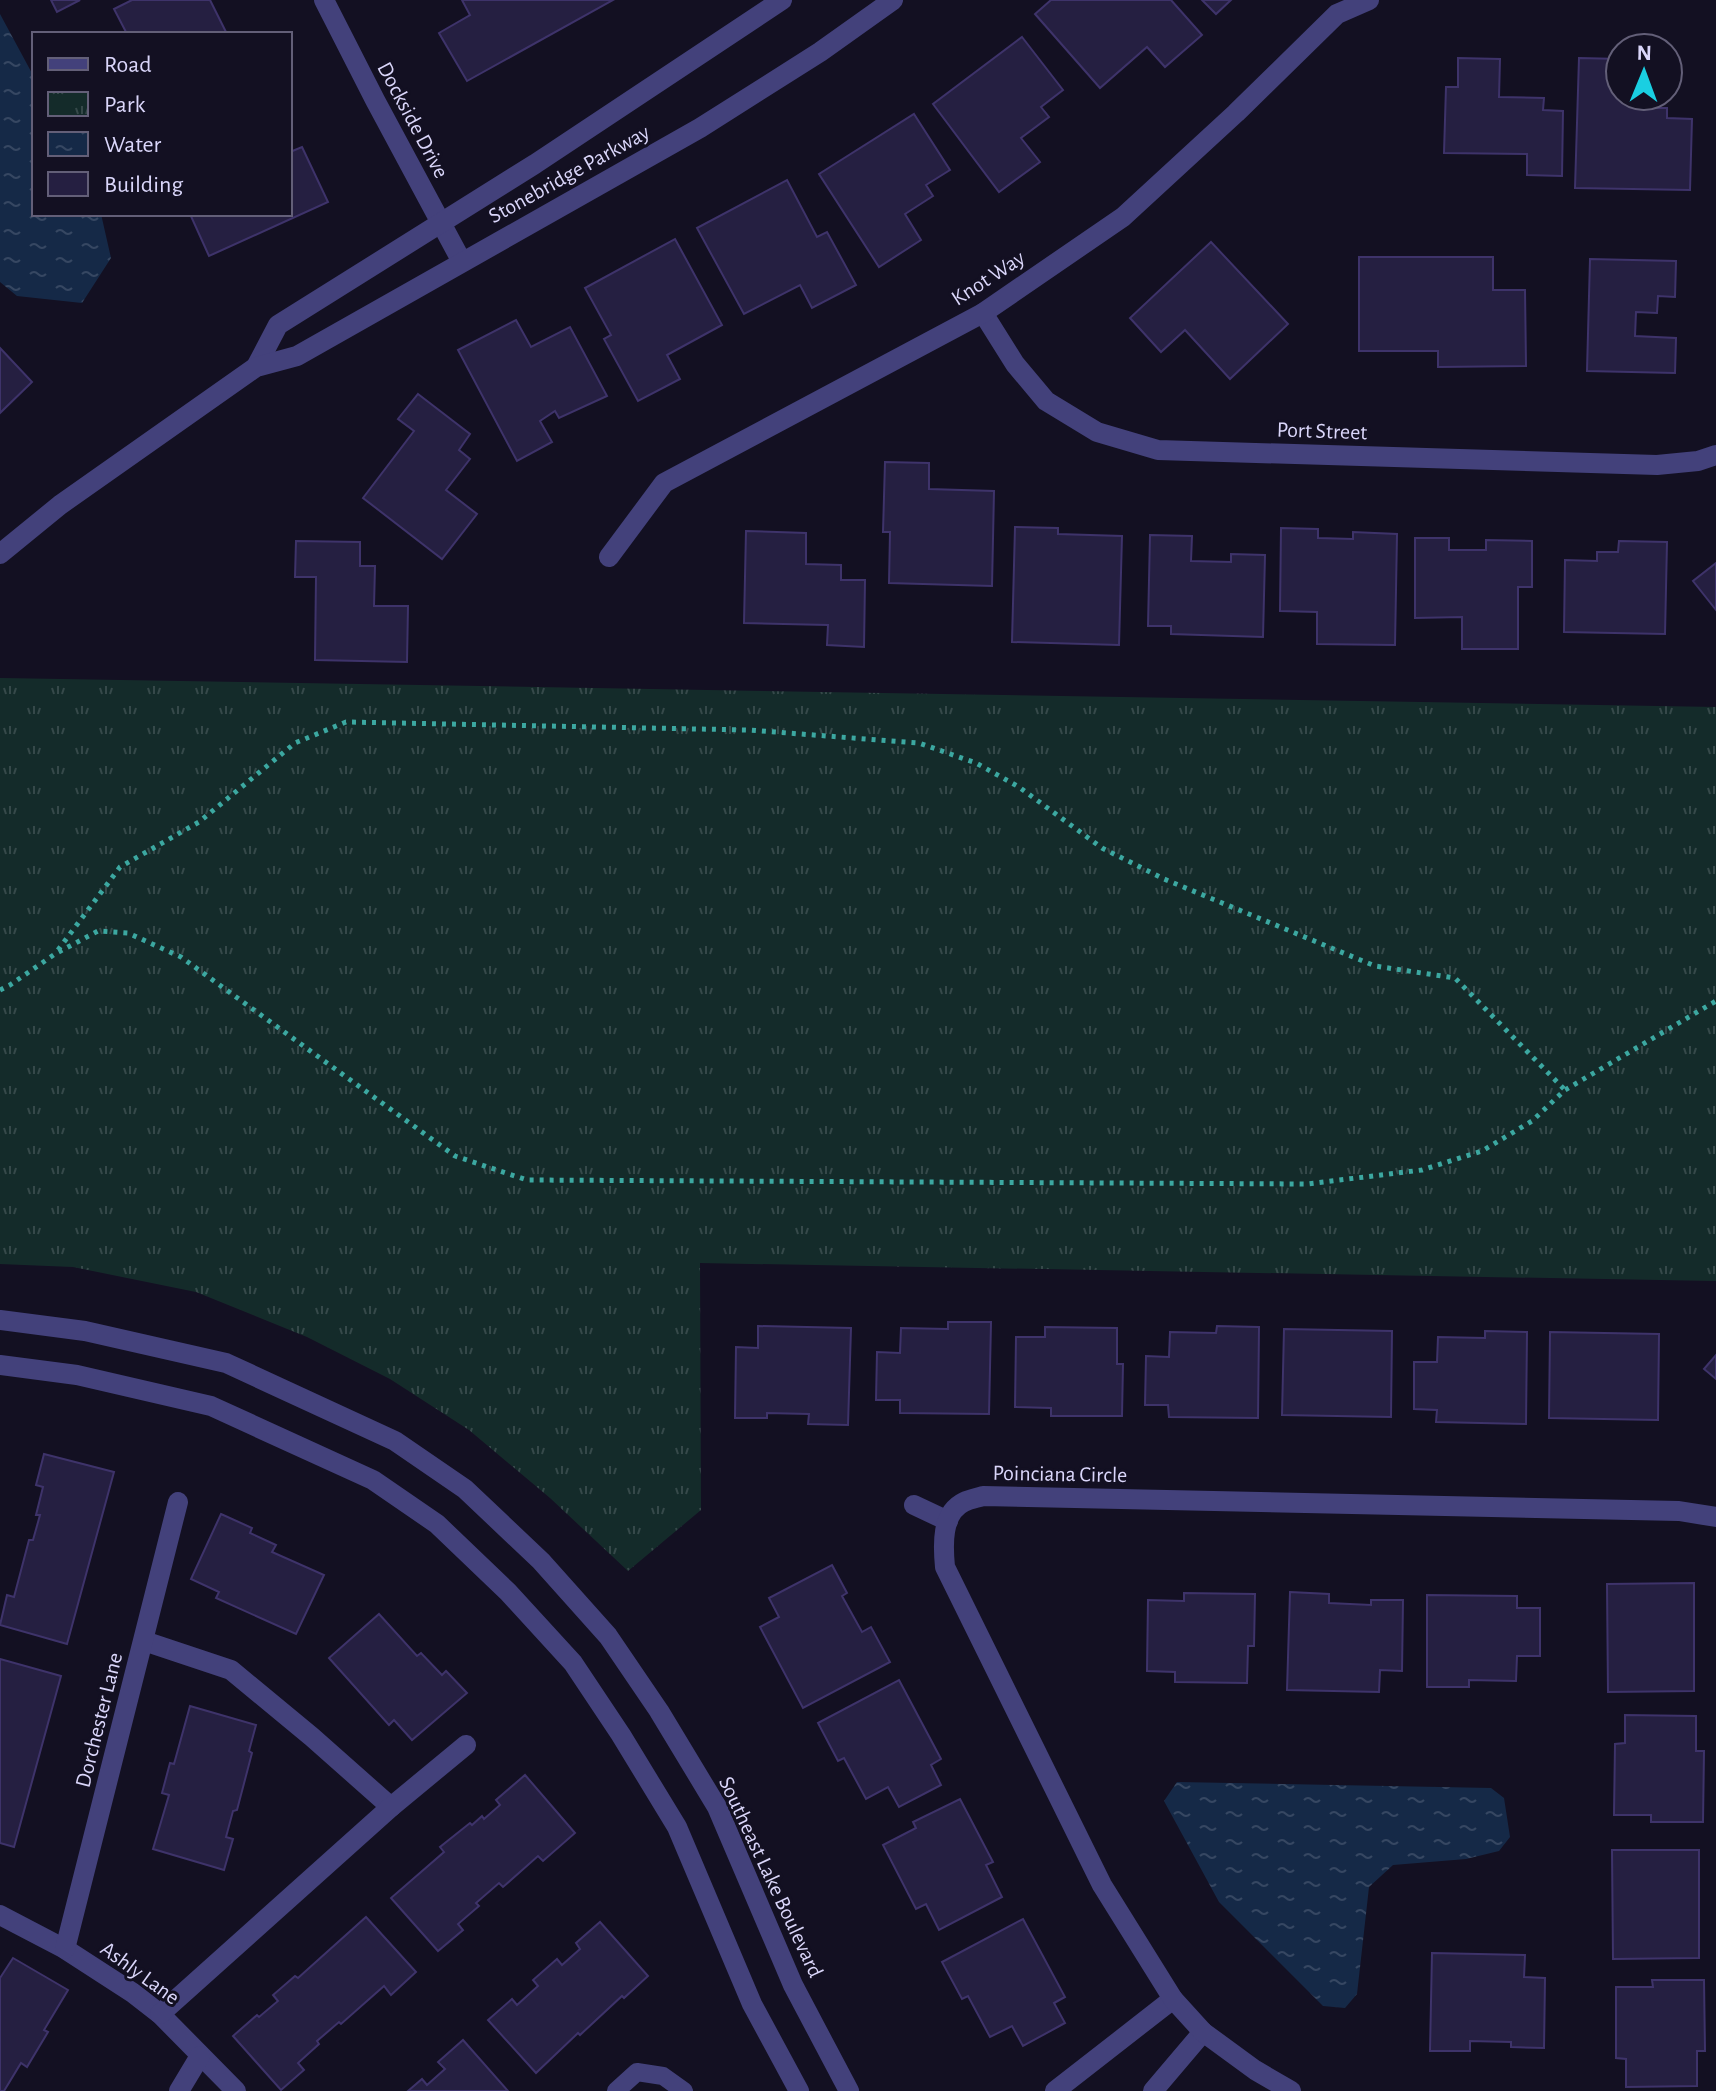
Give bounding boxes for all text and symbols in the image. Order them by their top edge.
legend [32,32,292,216]
north arrow [1604,32,1684,112]
text: N [1636,42,1652,64]
text: Road [104,53,152,77]
street label: Dockside Drive [373,58,453,182]
text: Park [104,93,145,117]
street label: Stonebridge Parkway [485,120,654,227]
text: Water [104,133,162,157]
text: Building [104,173,183,197]
street label: Knot Way [947,246,1029,310]
street label: Port Street [1276,418,1368,444]
street label: Poinciana Circle [992,1462,1128,1486]
street label: Dorchester Lane [72,1650,126,1790]
street label: Southeast Lake Boulevard [715,1773,827,1981]
street label: Ashly Lane [97,1937,183,2009]

